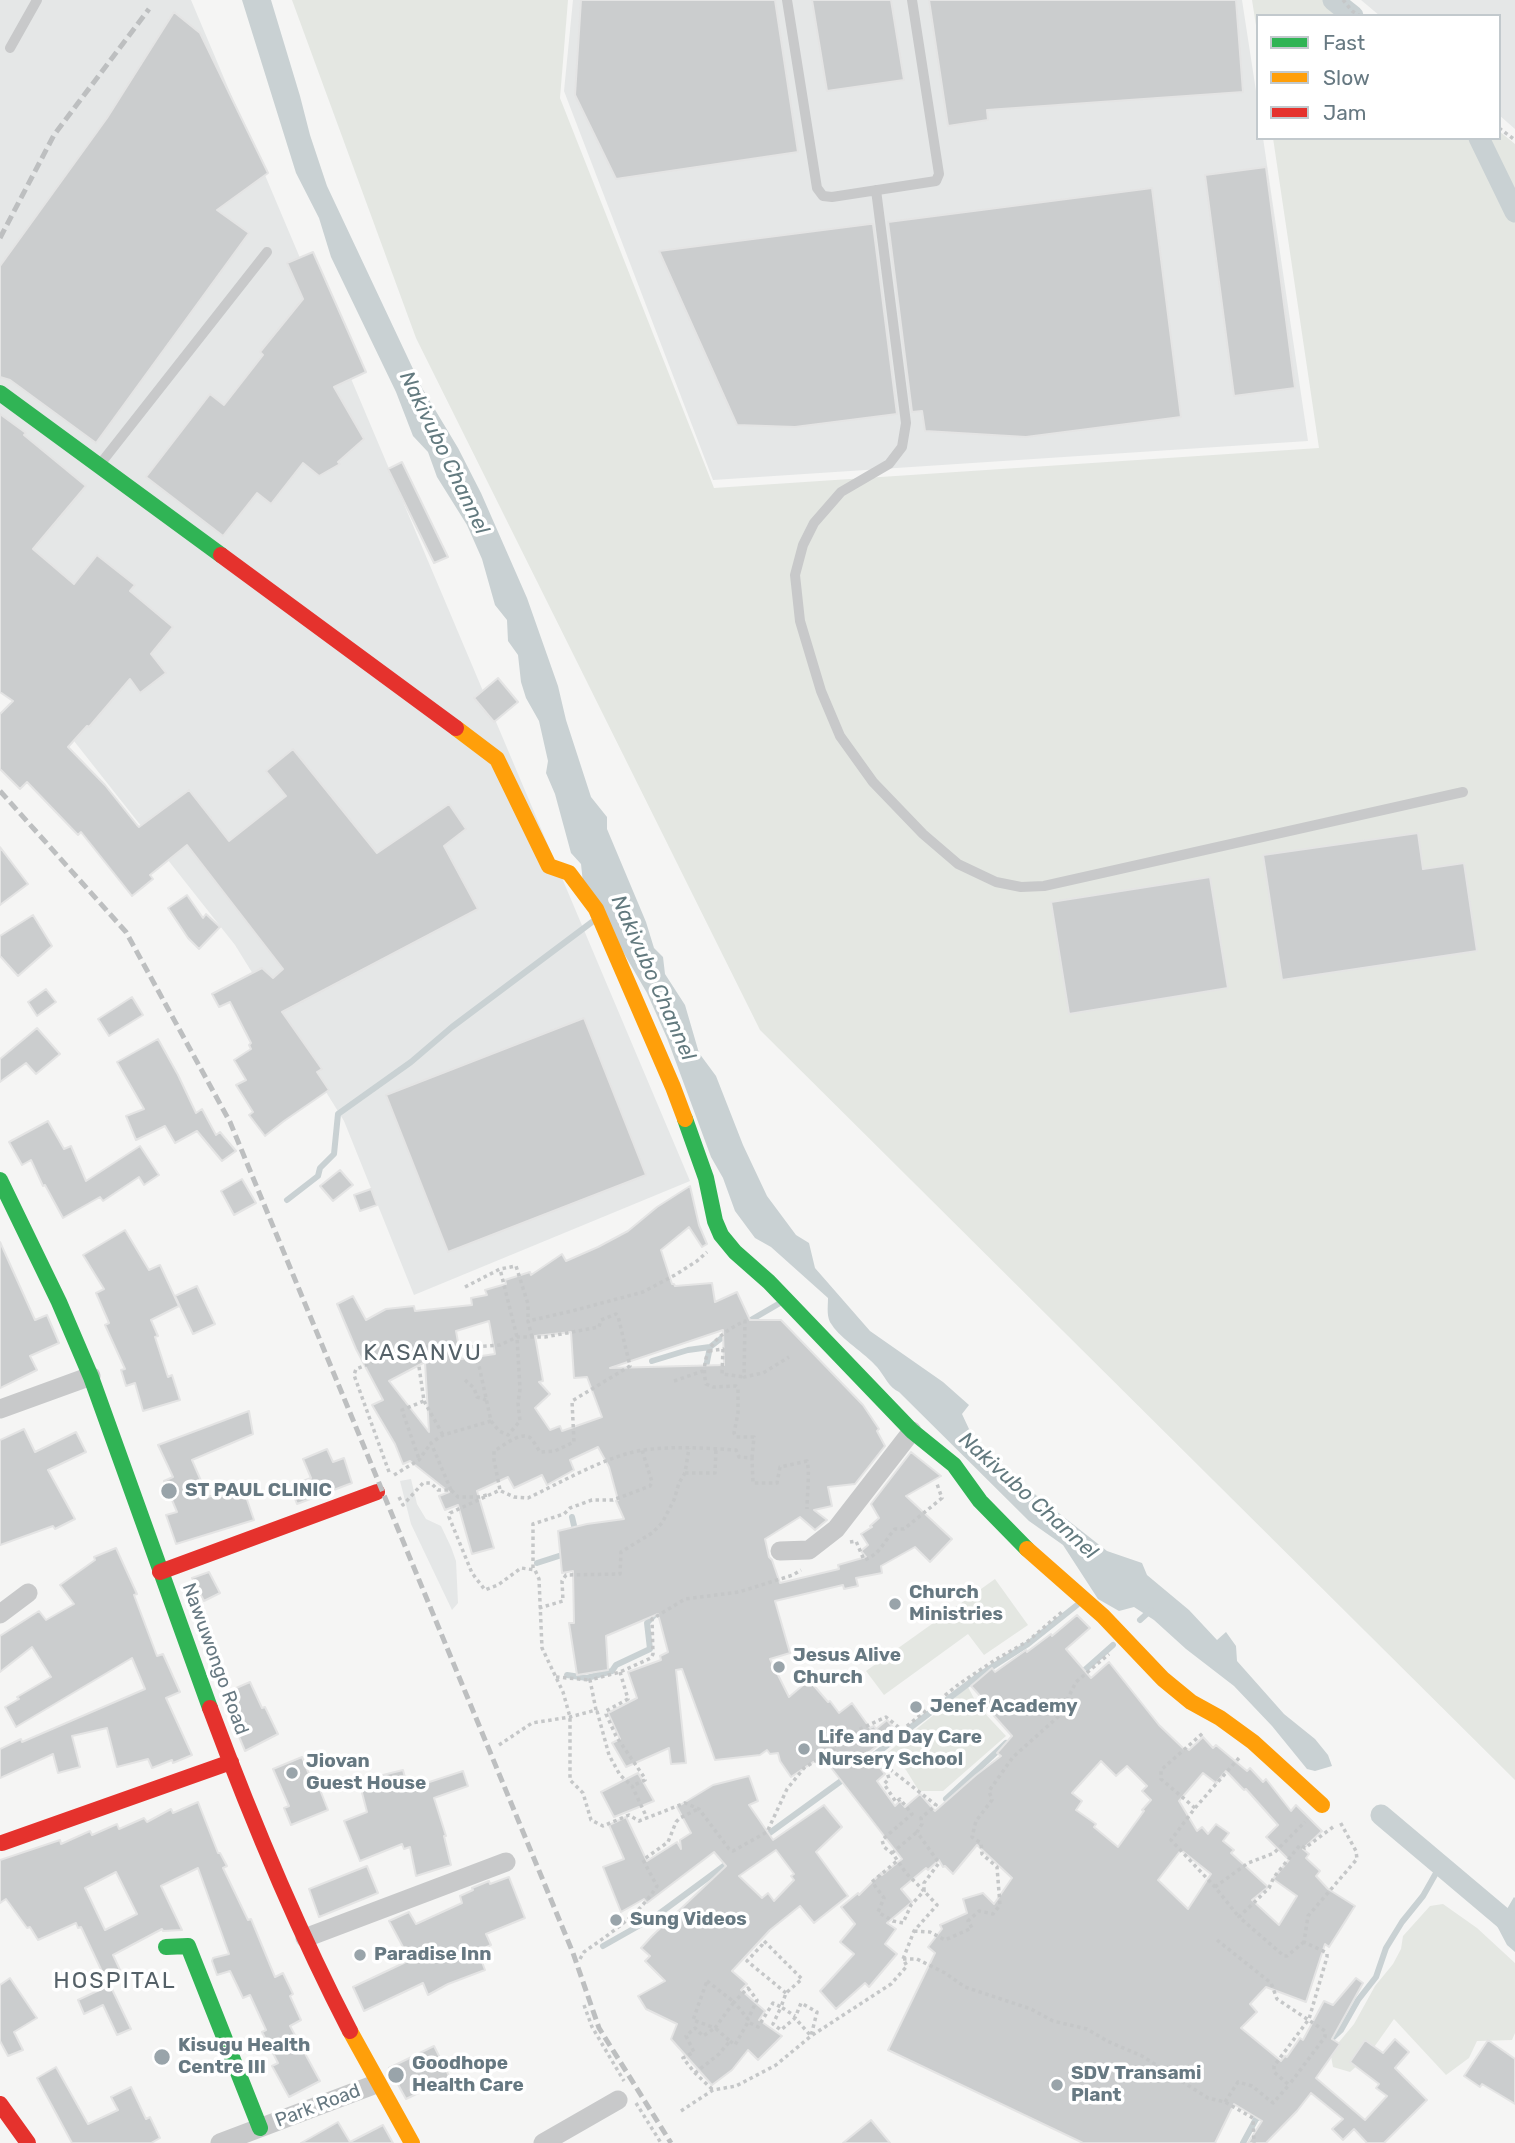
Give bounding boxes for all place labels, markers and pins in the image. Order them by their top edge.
place label: ST PAUL CLINIC [185,1480,332,1502]
marker: ST PAUL CLINIC [159,1481,179,1501]
place label: Church Ministries [909,1582,1003,1626]
marker: Church Ministries [887,1596,903,1612]
place label: Jesus Alive Church [793,1645,901,1689]
marker: Jesus Alive Church [771,1659,787,1675]
place label: Jenef Academy [930,1696,1077,1718]
marker: Jenef Academy [908,1699,924,1715]
place label: Life and Day Care Nursery School [818,1727,982,1771]
marker: Life and Day Care Nursery School [796,1741,812,1757]
place label: Jiovan Guest House [306,1751,426,1795]
marker: Jiovan Guest House [284,1765,300,1781]
place label: Sung Videos [630,1909,747,1931]
marker: Sung Videos [608,1912,624,1928]
place label: Paradise Inn [374,1944,491,1966]
marker: Paradise Inn [352,1947,368,1963]
place label: Kisugu Health Centre III [178,2035,310,2079]
marker: Kisugu Health Centre III [152,2047,172,2067]
place label: Goodhope Health Care [412,2053,524,2097]
place label: SDV Transami Plant [1071,2063,1201,2107]
marker: Goodhope Health Care [386,2065,406,2085]
marker: SDV Transami Plant [1049,2077,1065,2093]

